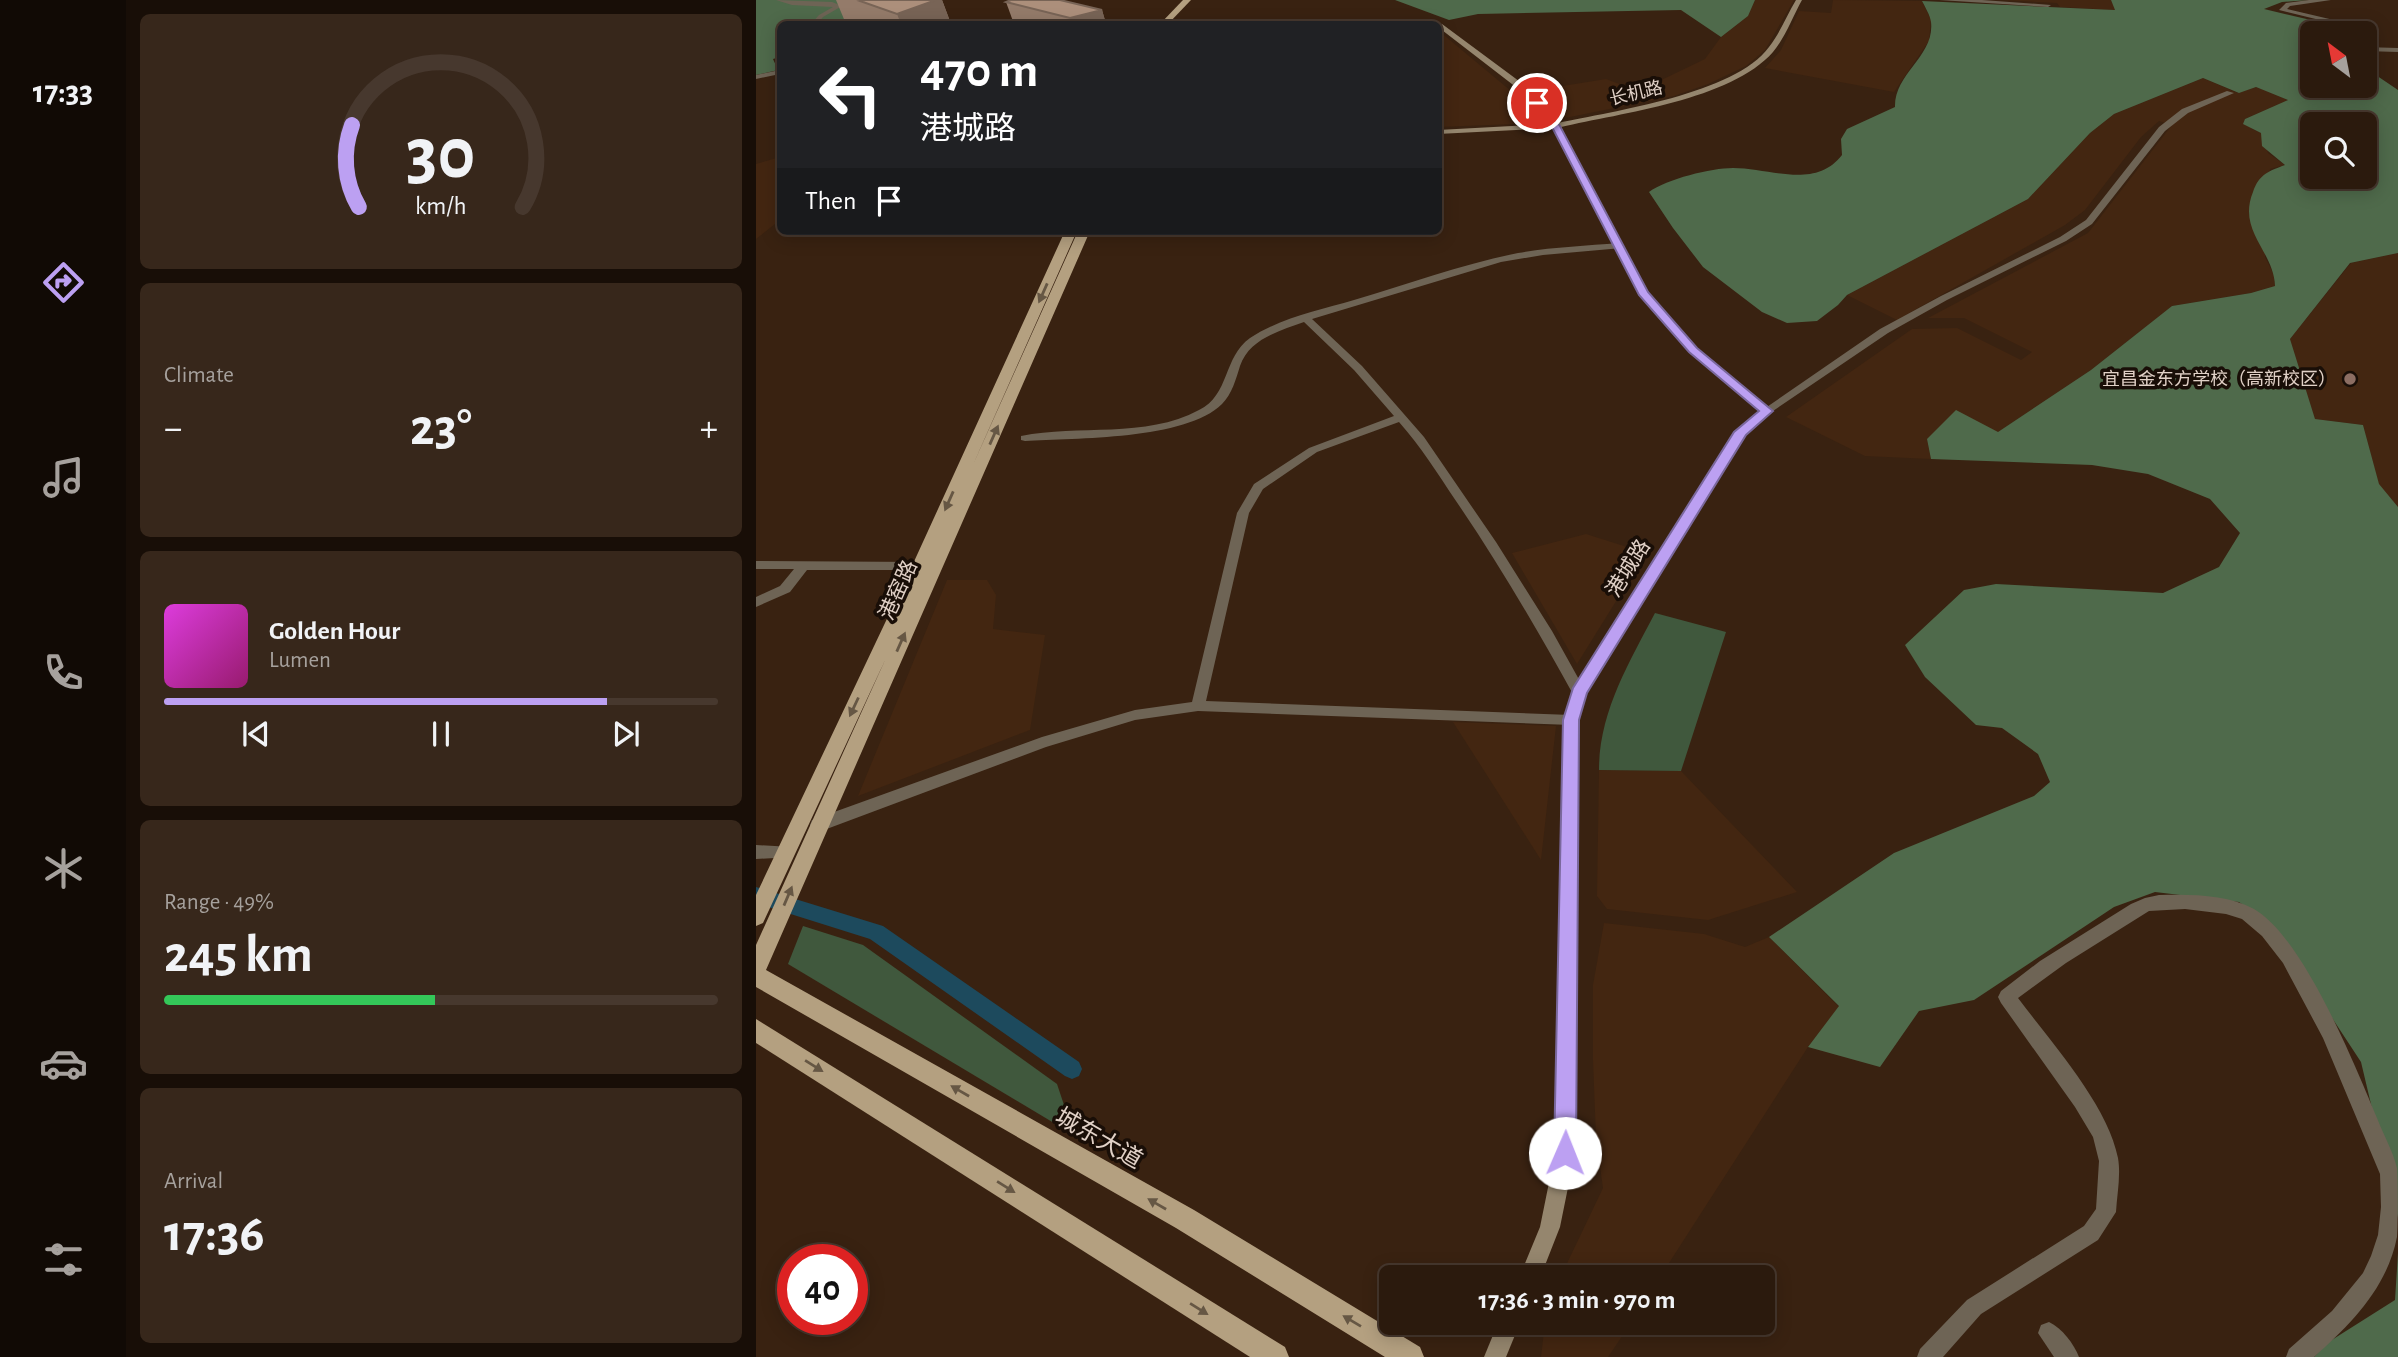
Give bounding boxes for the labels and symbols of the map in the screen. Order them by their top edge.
north arrow [2300,21,2376,98]
pin [1507,73,1567,133]
street label: 长机路 [1607,77,1665,109]
one-way arrow [1037,283,1049,303]
place label: 宜昌金东方学校（高新校区） [2102,369,2336,389]
marker: 宜昌金东方学校（高新校区） [2342,371,2358,387]
one-way arrow [989,425,1000,445]
one-way arrow [943,490,954,511]
street label: 港城路 [1602,535,1654,601]
street label: 港窑路 [875,557,921,623]
one-way arrow [895,632,907,652]
one-way arrow [848,697,860,717]
one-way arrow [782,885,793,906]
one-way arrow [804,1059,823,1072]
one-way arrow [950,1085,969,1097]
street label: 城东大道 [1051,1103,1147,1173]
position arrow [1528,1116,1602,1190]
one-way arrow [997,1181,1016,1194]
one-way arrow [1148,1198,1167,1210]
speed limit sign: 40 [777,1244,868,1335]
one-way arrow [1189,1302,1208,1315]
one-way arrow [1342,1315,1362,1328]

